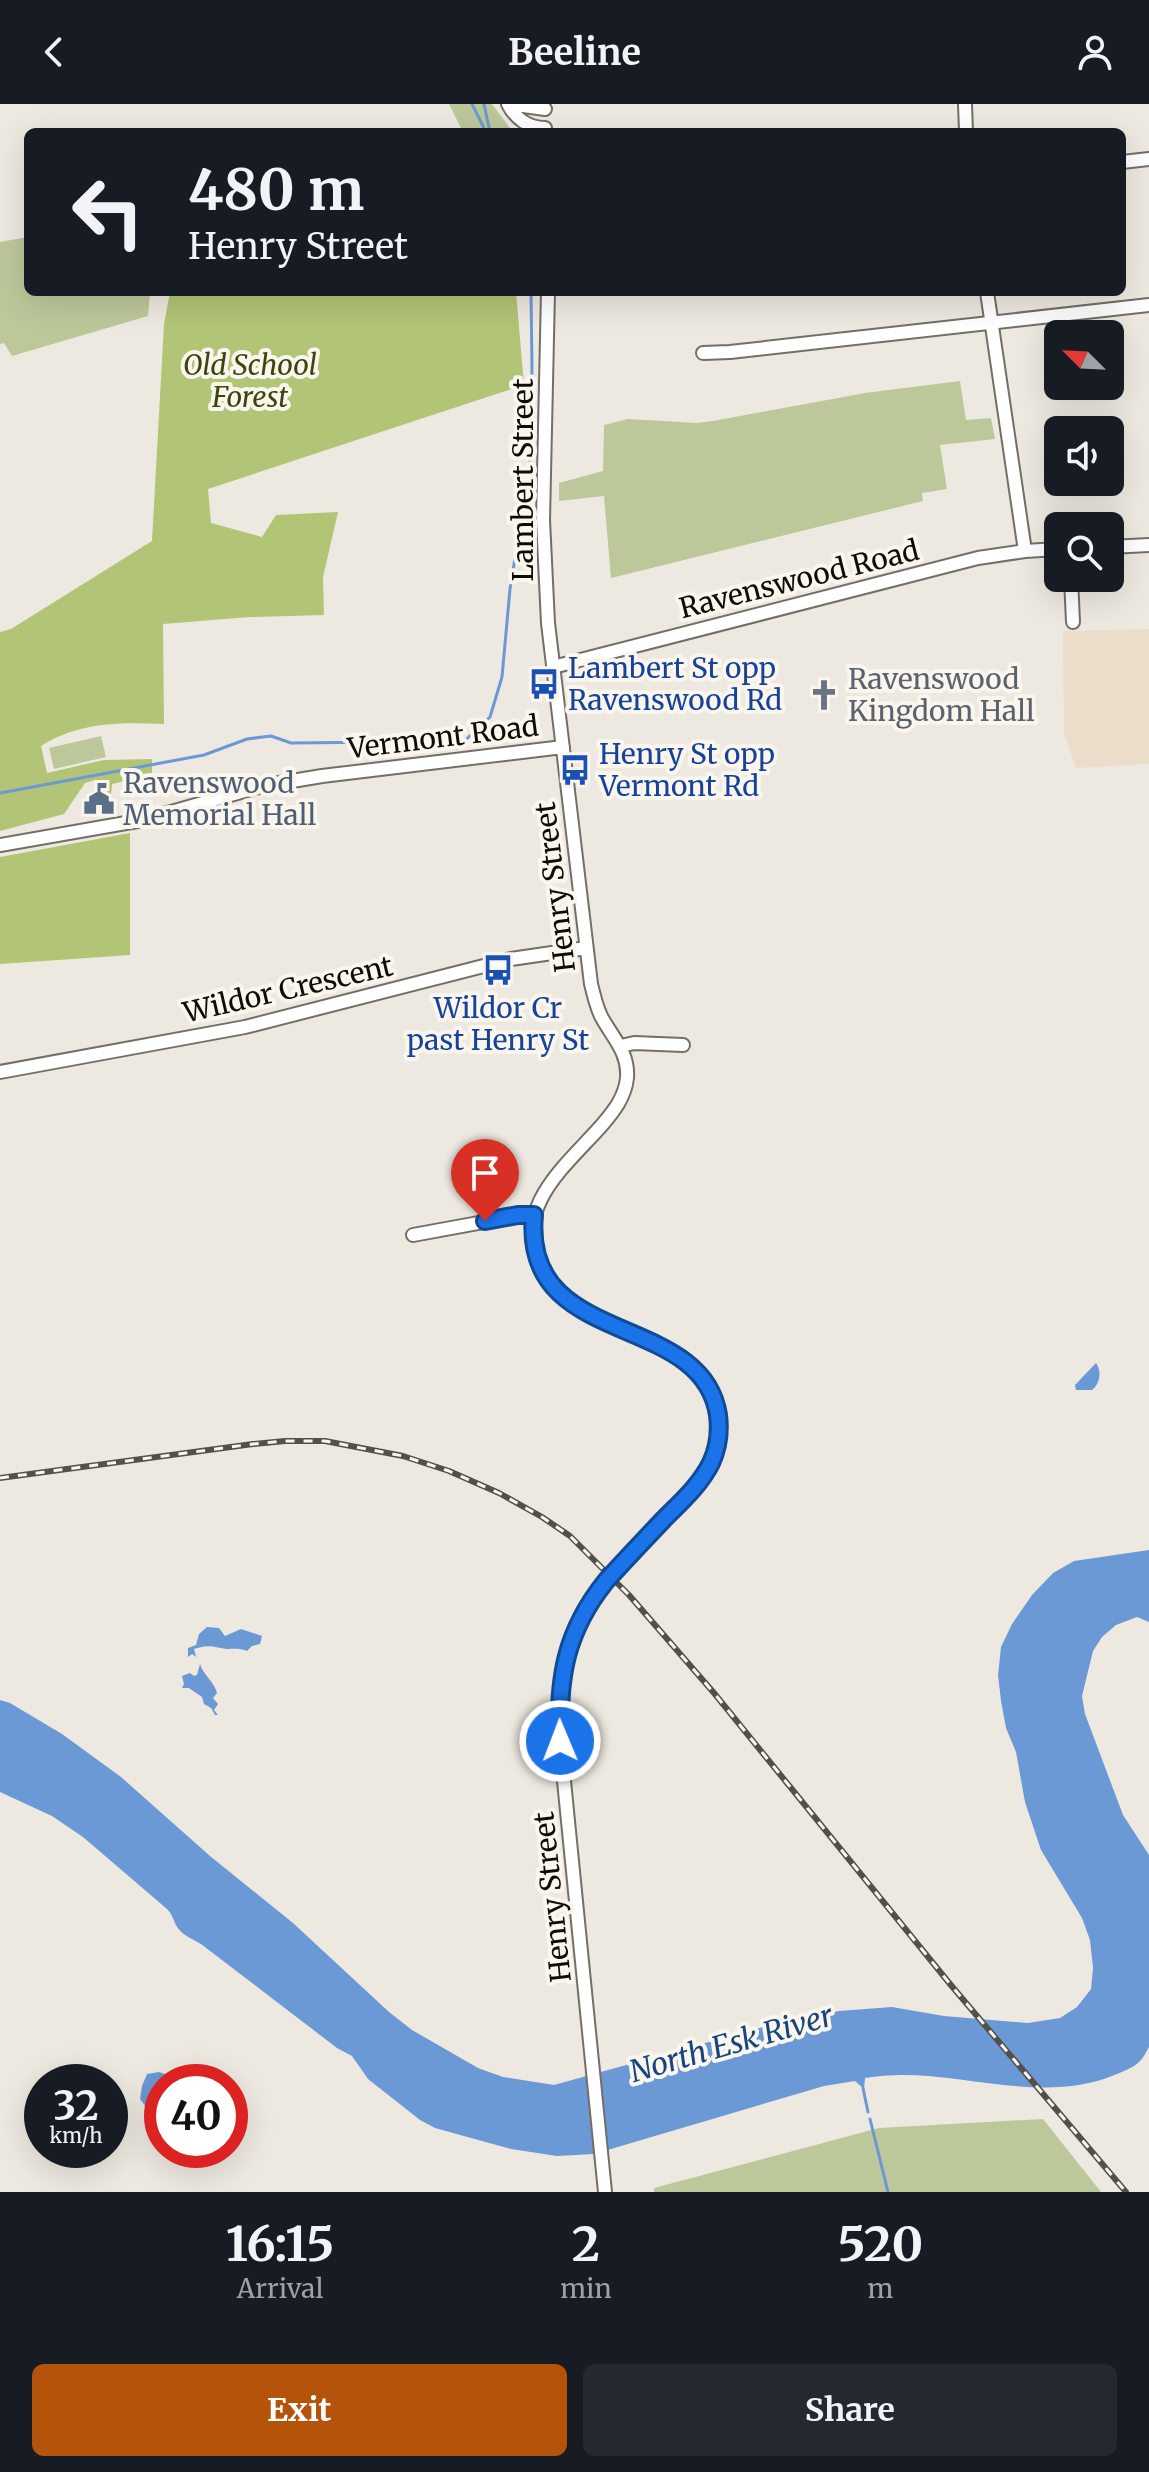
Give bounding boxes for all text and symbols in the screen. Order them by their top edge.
icon: back [32,30,76,74]
text: Beeline [508,30,641,75]
icon: person [1073,30,1117,74]
text: 480 m [188,155,364,225]
icon: left [56,160,160,264]
text: Henry Street [188,224,408,269]
north arrow [1044,320,1124,400]
map controls [1044,320,1124,592]
park label: Old School Forest [183,347,317,415]
street label: Lambert Street [505,378,541,582]
button: sound [1044,416,1124,496]
button: search [1044,512,1124,592]
street label: Ravenswood Road [675,532,923,626]
place label: Lambert St opp Ravenswood Rd [568,650,782,718]
place label: Ravenswood Kingdom Hall [848,661,1035,729]
bus stop icon: Lambert St opp Ravenswood Rd [527,667,561,701]
church icon: Ravenswood Kingdom Hall [807,678,841,712]
street label: Vermont Road [345,707,541,767]
place label: Henry St opp Vermont Rd [598,736,775,804]
bus stop icon: Henry St opp Vermont Rd [558,753,592,787]
place label: Ravenswood Memorial Hall [123,765,316,833]
public building icon: Ravenswood Memorial Hall [82,782,116,816]
street label: Henry Street [527,800,583,974]
street label: Wildor Crescent [179,947,396,1031]
bus stop icon: Wildor Cr past Henry St [481,953,515,987]
place label: Wildor Cr past Henry St [407,990,589,1058]
pin [451,1139,519,1221]
icon: arrive [463,1151,507,1195]
position arrow [518,1699,602,1783]
street label: Henry Street [525,1810,579,1984]
water label: North Esk River [625,1996,838,2090]
speed limit sign: 40 [144,2064,248,2168]
text: 32 [53,2081,99,2131]
text: km/h [50,2123,102,2148]
text: 16:15 [226,2214,334,2274]
text: 2 [572,2214,600,2274]
text: 520 [838,2214,923,2274]
text: Arrival [237,2272,324,2305]
text: min [560,2272,612,2305]
text: m [867,2272,893,2305]
button: Exit [32,2364,567,2456]
button: Share [583,2364,1117,2456]

